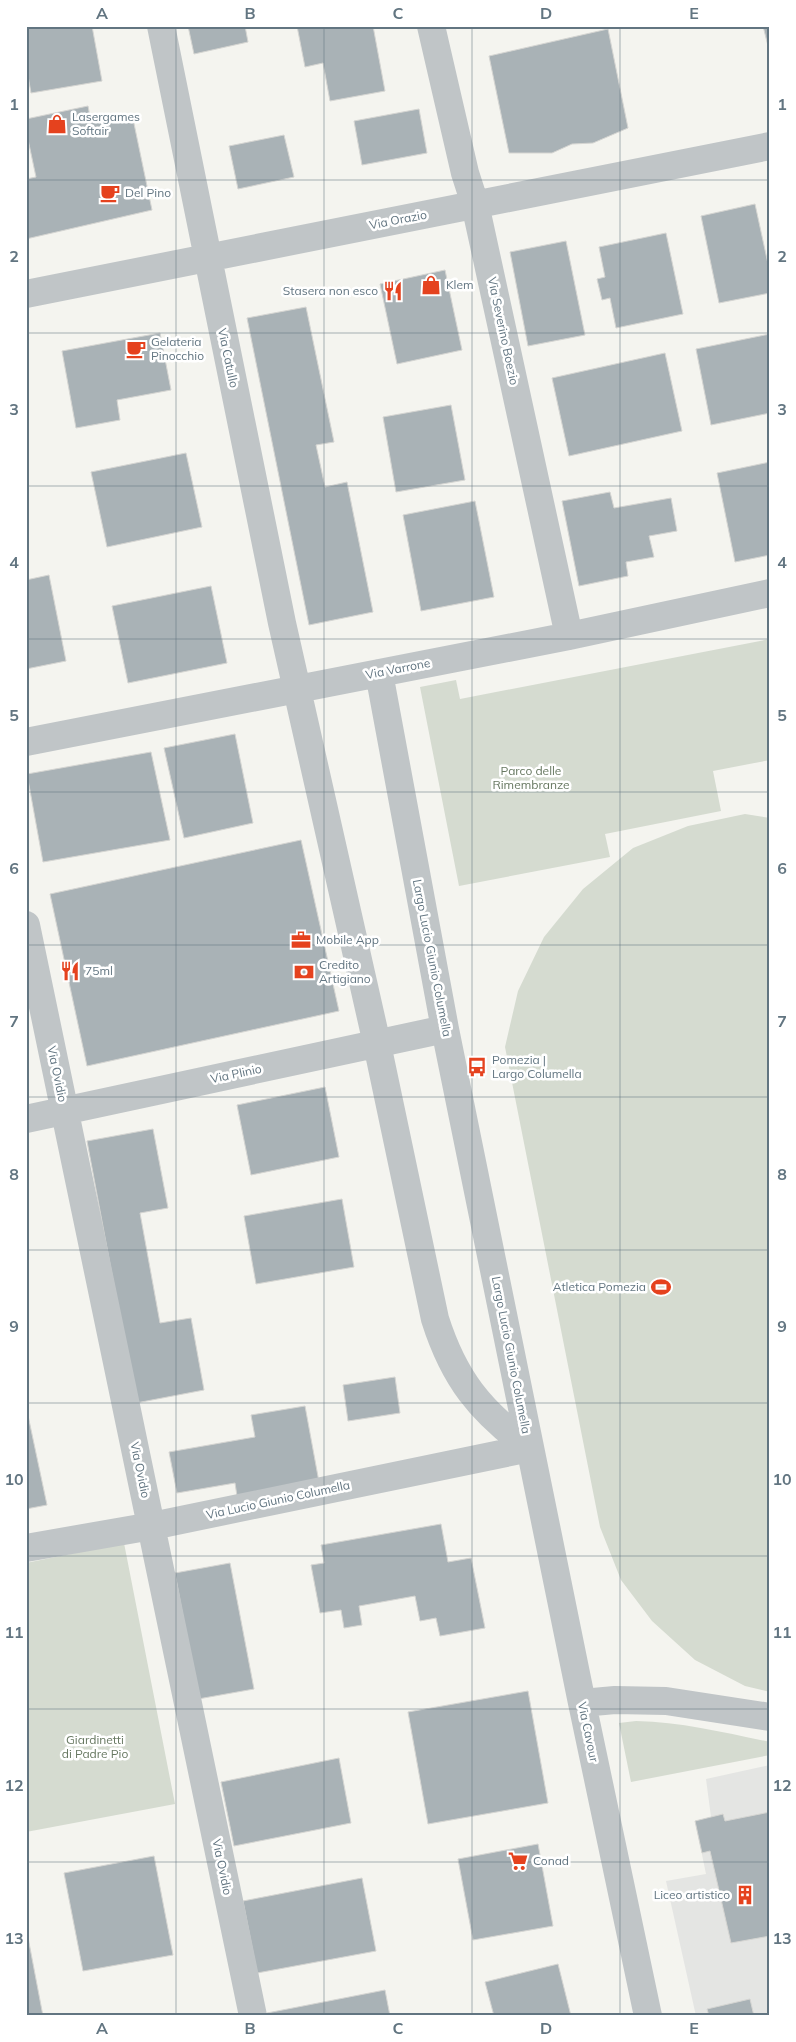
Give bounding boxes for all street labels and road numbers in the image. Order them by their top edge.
street label: Via Orazio [368,207,428,232]
street label: Via Severino Boezio [485,276,522,386]
street label: Via Catullo [215,327,242,389]
street label: Via Varrone [364,655,431,682]
street label: Largo Lucio Giunio Columella [410,878,455,1038]
street label: Via Ovidio [44,1044,71,1103]
street label: Via Plinio [209,1061,263,1086]
street label: Largo Lucio Giunio Columella [489,1275,534,1435]
street label: Via Ovidio [127,1440,154,1499]
street label: Via Lucio Giunio Columella [205,1477,351,1522]
street label: Via Cavour [575,1700,602,1764]
street label: Via Ovidio [209,1837,236,1896]

